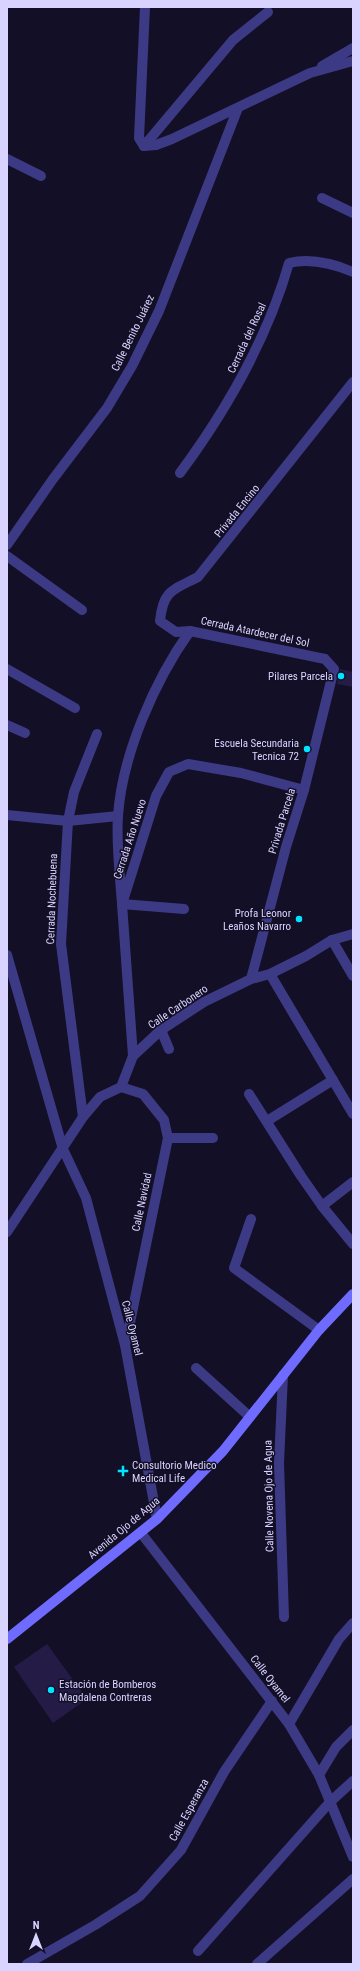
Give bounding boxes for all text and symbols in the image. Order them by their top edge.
street label: Calle Benito Juárez [109,292,157,373]
street label: Cerrada del Rosal [225,301,269,375]
street label: Privada Encino [212,482,263,540]
street label: Cerrada Atardecer del Sol [200,614,310,650]
place label: Pilares Parcela [268,670,333,683]
marker: Pilares Parcela [336,671,346,681]
place label: Escuela Secundaria Tecnica 72 [214,737,299,763]
marker: Escuela Secundaria Tecnica 72 [302,744,312,754]
street label: Privada Parcela [266,787,298,855]
street label: Cerrada Año Nuevo [111,797,149,881]
street label: Cerrada Nochebuena [44,853,60,945]
place label: Profa Leonor Leaños Navarro [223,907,292,933]
marker: Profa Leonor Leaños Navarro [294,914,304,924]
street label: Calle Carbonero [146,982,211,1032]
street label: Calle Navidad [129,1171,155,1233]
street label: Calle Oyamel [119,1299,145,1357]
street label: Calle Novena Ojo de Agua [262,1440,276,1552]
place label: Consultorio Medico Medical Life [132,1459,217,1485]
marker: Consultorio Medico Medical Life [117,1465,129,1477]
street label: Avenida Ojo de Agua [86,1494,162,1562]
street label: Calle Oyamel [247,1653,293,1705]
place label: Estación de Bomberos Magdalena Contreras [59,1678,156,1704]
marker: Estación de Bomberos Magdalena Contreras [46,1685,56,1695]
street label: Calle Esperanza [167,1777,211,1843]
north arrow [16,1915,56,1955]
text: N [33,1919,40,1932]

